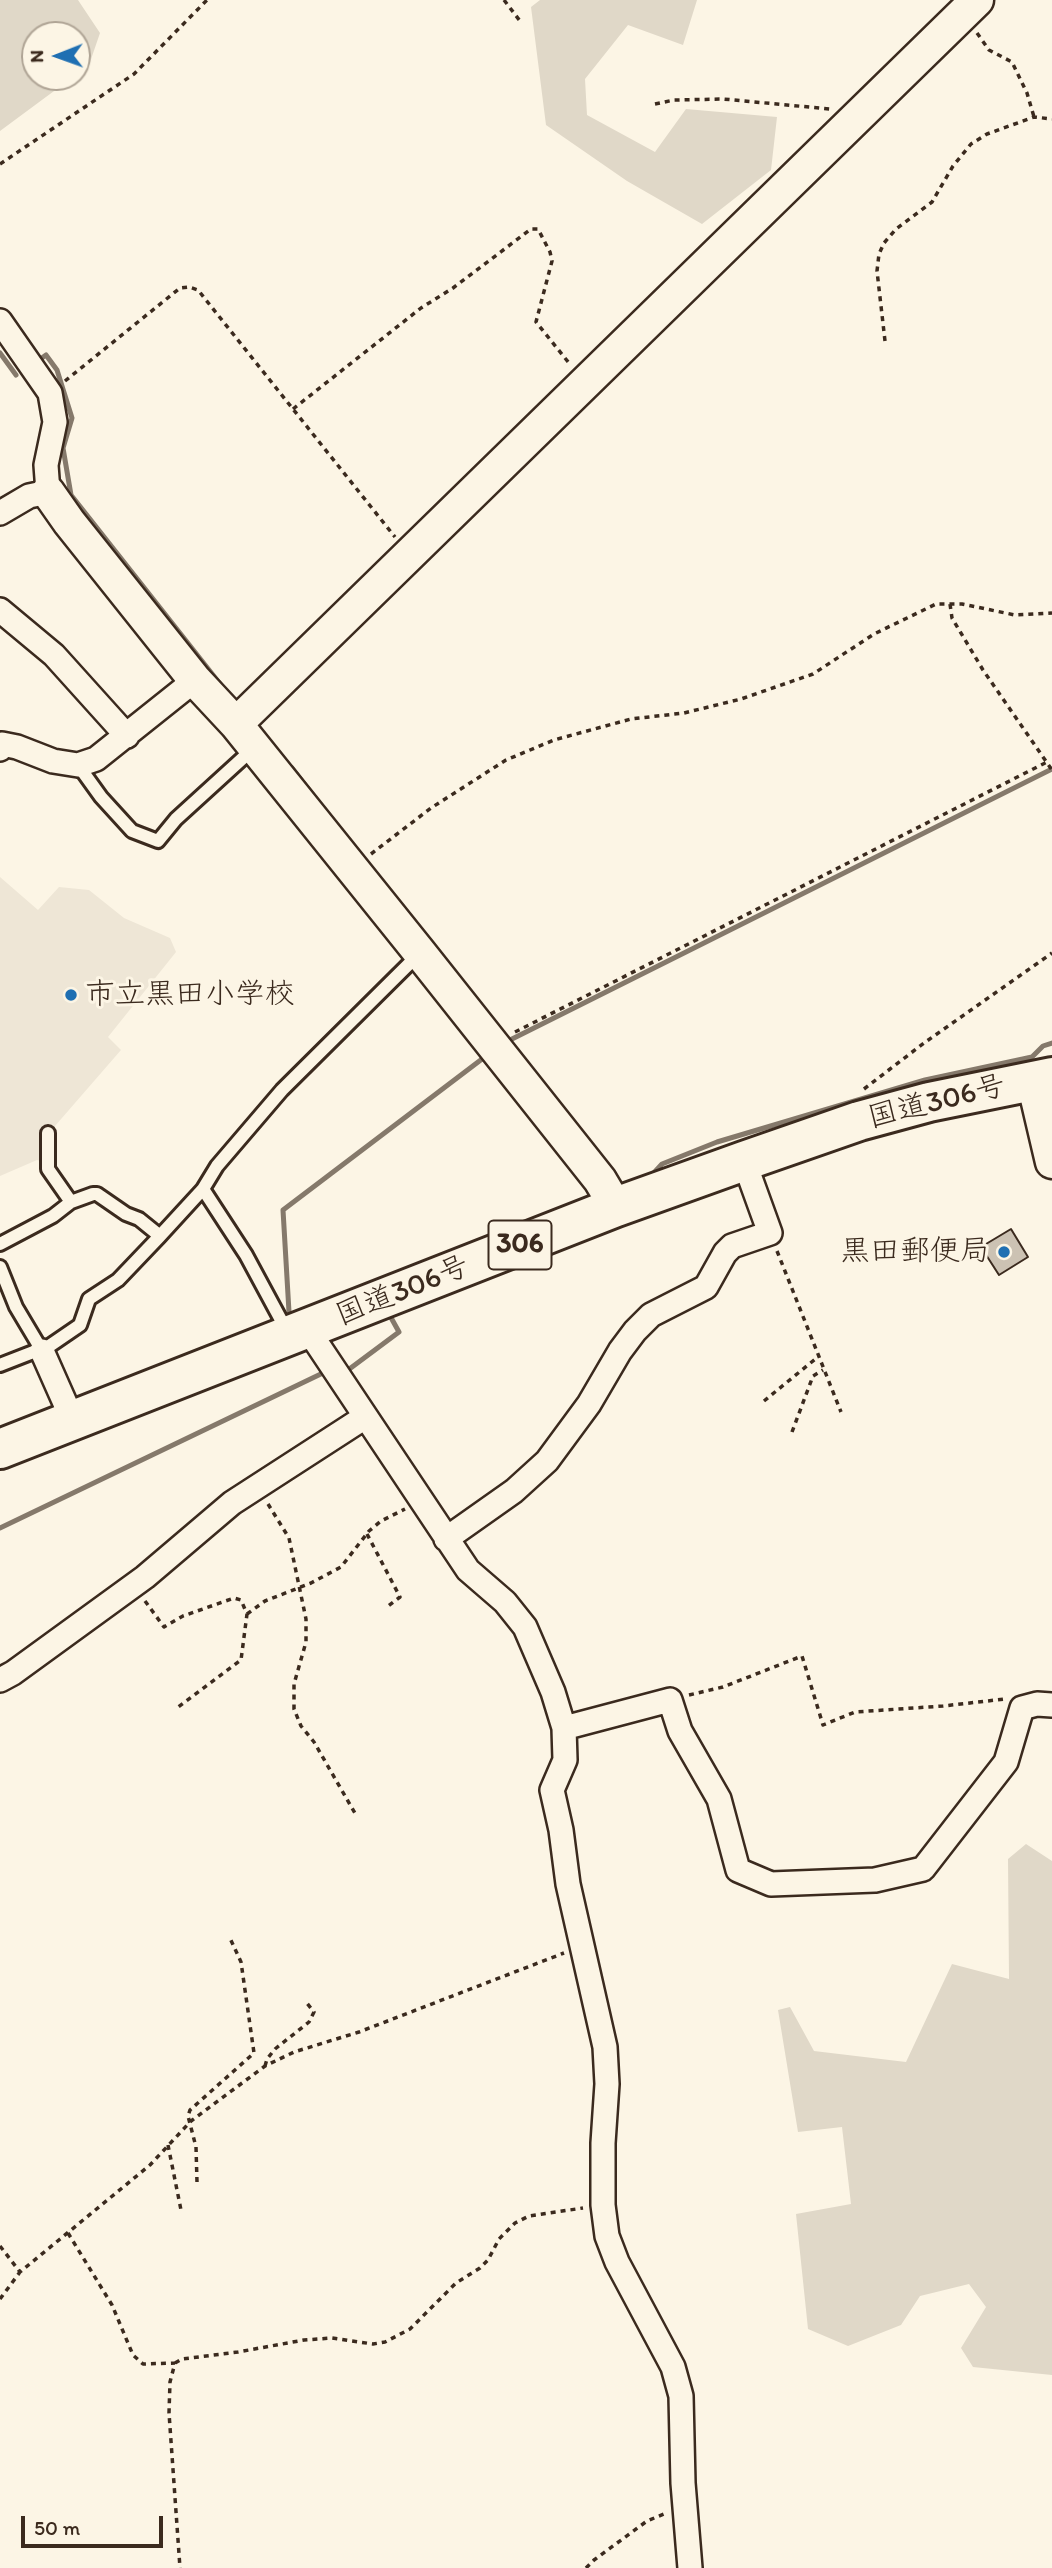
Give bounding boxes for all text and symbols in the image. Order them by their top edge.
north arrow [21,21,91,91]
text: N [25,50,48,63]
place label: 市立黒田小学校 [85,977,295,1013]
marker: 市立黒田小学校 [63,987,79,1003]
street label: 国道306号 [864,1069,1010,1137]
road number: 306 [489,1220,552,1270]
place label: 黒田郵便局 [840,1234,990,1270]
marker: 黒田郵便局 [996,1244,1012,1260]
street label: 国道306号 [331,1249,475,1335]
scale bar [24,2502,166,2546]
text: 50 m [34,2515,80,2540]

